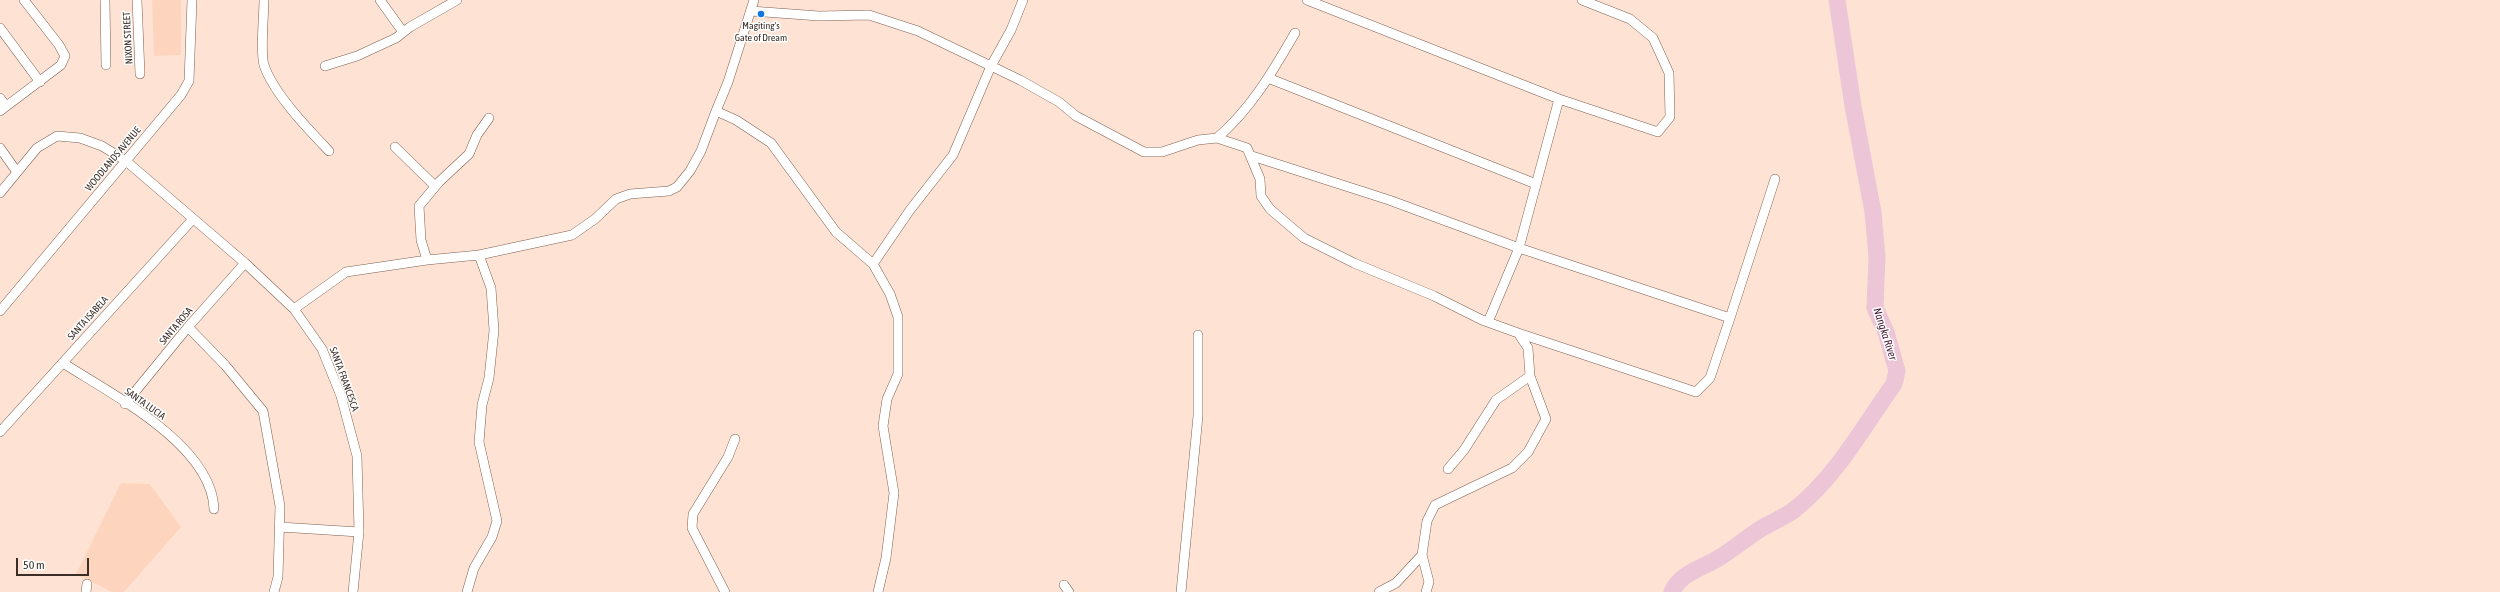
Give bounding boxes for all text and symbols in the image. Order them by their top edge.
marker: Magiting's Gate of Dream [756,9,766,19]
street label: NIXON STREET [121,12,135,64]
place label: Magiting's Gate of Dream [735,20,787,44]
street label: WOODLANDS AVENUE [83,124,143,194]
street label: SANTA ISABELA [65,294,111,342]
street label: SANTA ROSA [157,305,195,347]
water label: Nangka River [1870,306,1900,362]
street label: SANTA FRANCESCA [327,345,361,413]
street label: SANTA LUCIA [122,386,168,422]
scale bar [18,550,91,576]
text: 50 m [23,558,45,572]

